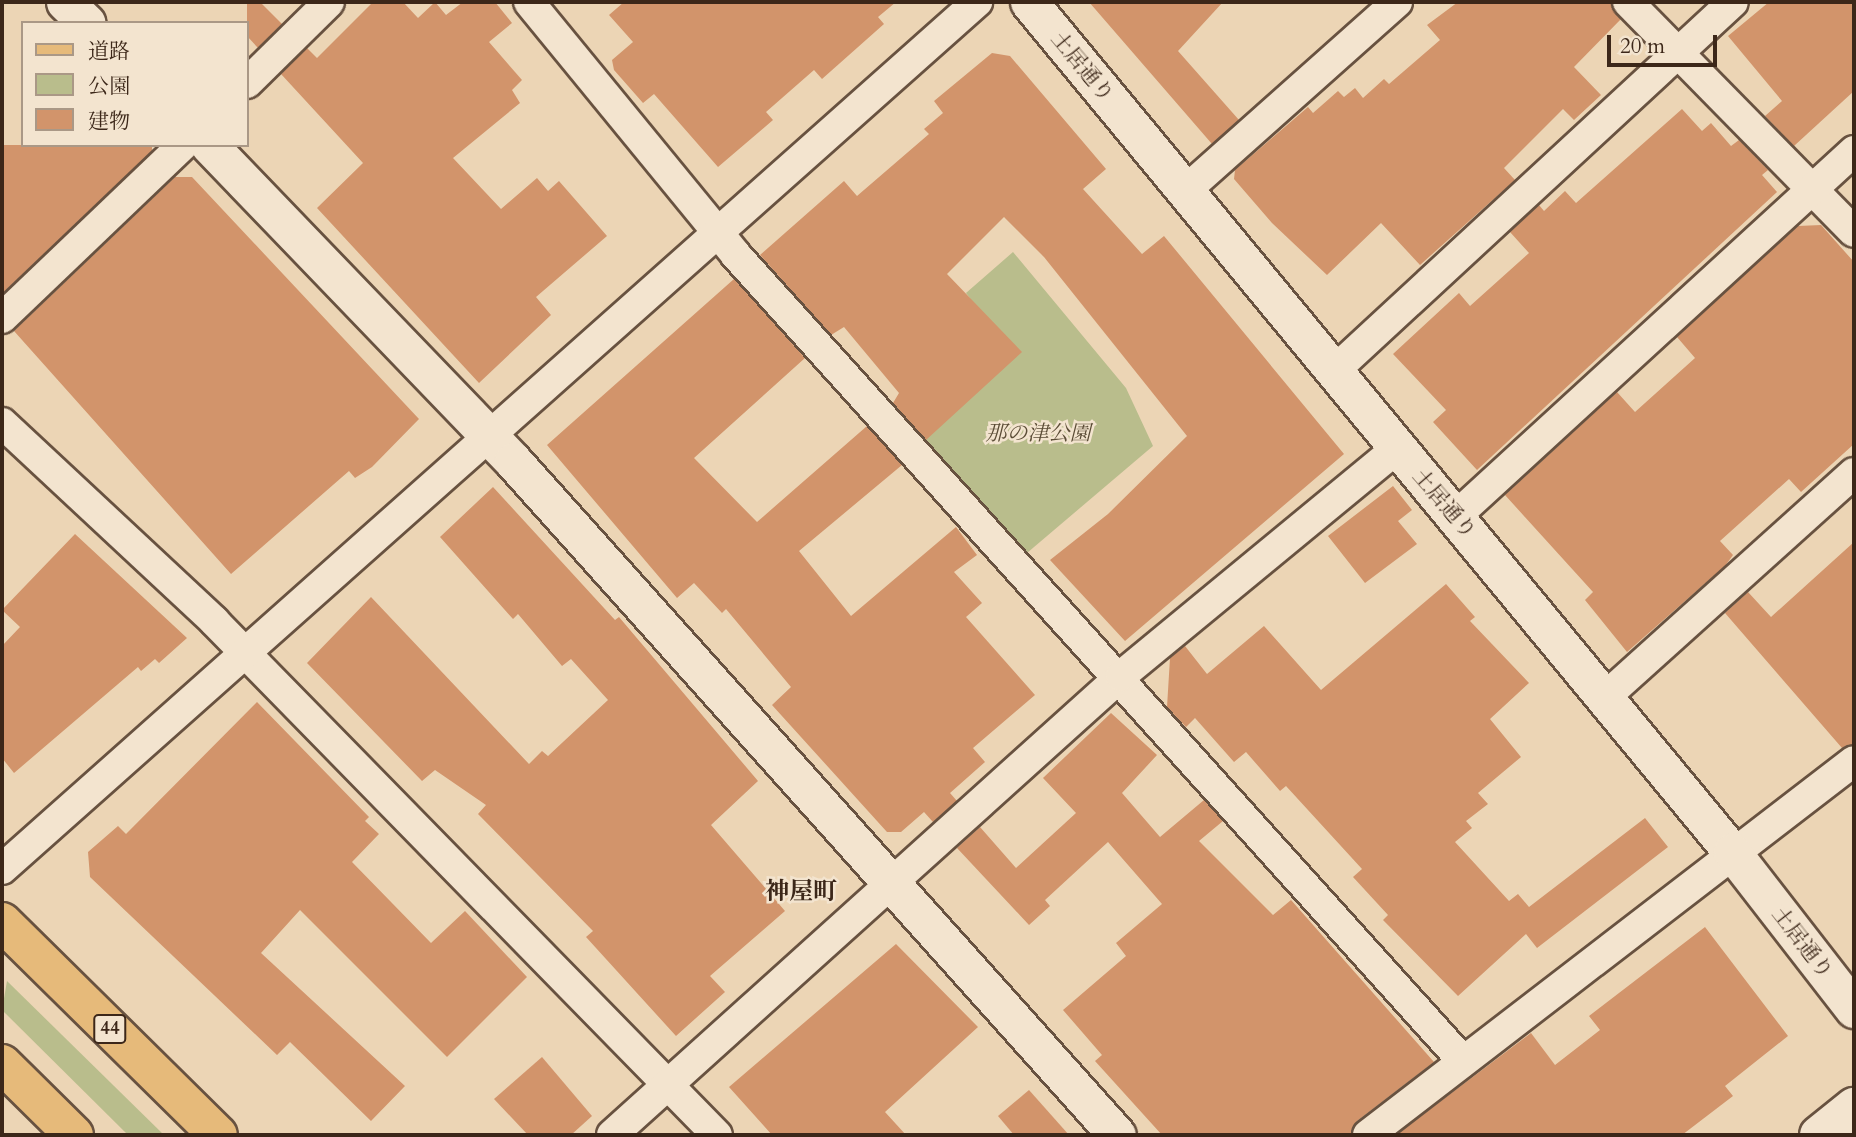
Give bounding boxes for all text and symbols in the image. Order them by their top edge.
legend [21,21,248,147]
scale bar [1611,21,1721,65]
street label: 土居通り [1045,27,1119,107]
text: 20 m [1620,32,1665,61]
text: 道路 [88,37,130,66]
text: 公園 [88,72,130,101]
text: 建物 [88,107,130,136]
park label: 那の津公園 [986,421,1090,447]
street label: 土居通り [1407,464,1481,544]
district label: 神屋町 [765,878,837,906]
street label: 土居通り [1766,902,1838,984]
road number: 44 [92,1014,128,1044]

